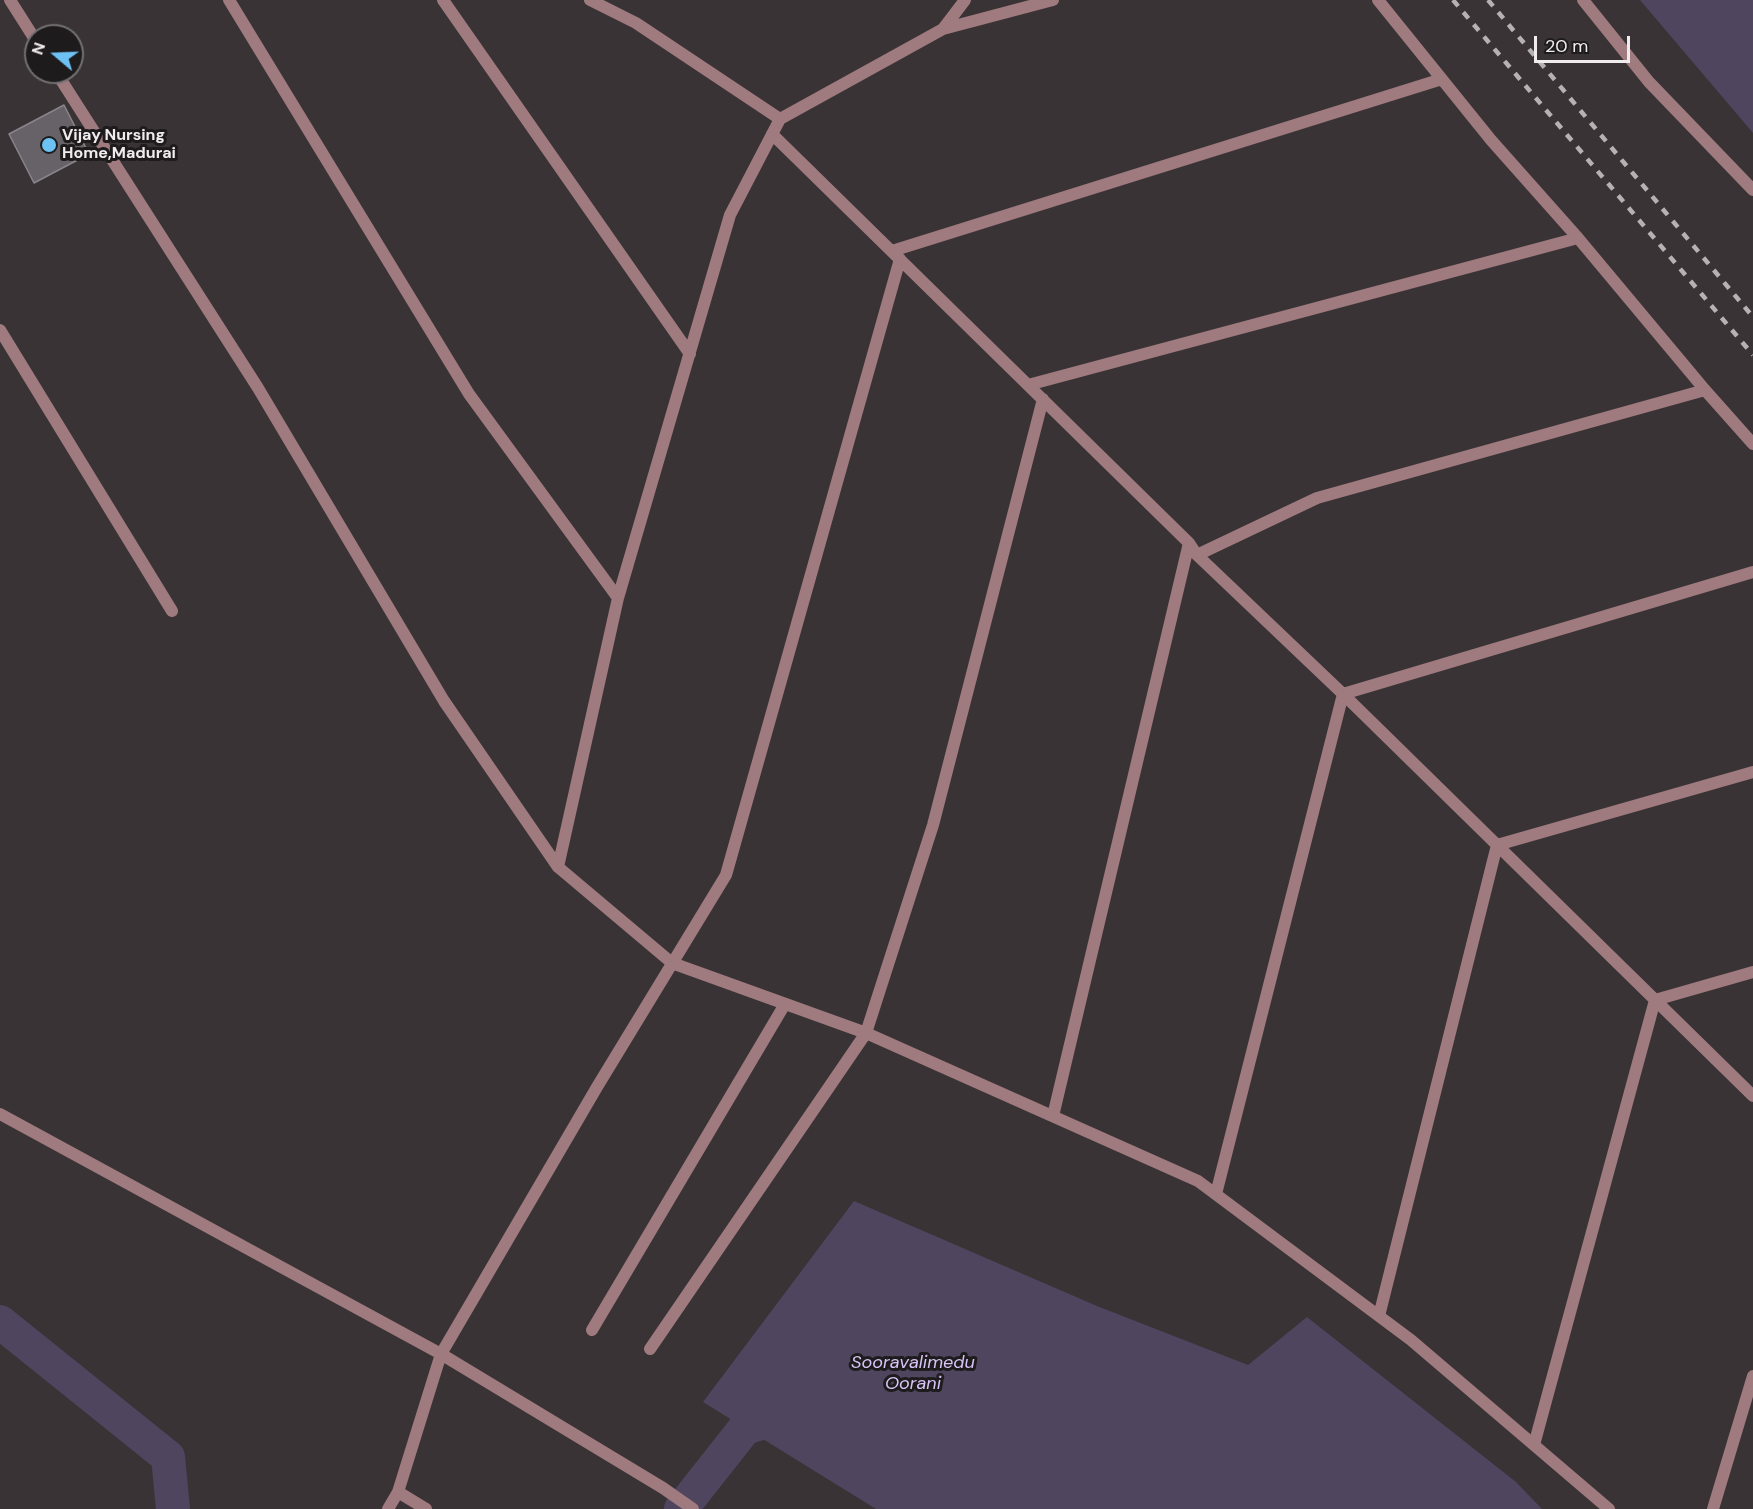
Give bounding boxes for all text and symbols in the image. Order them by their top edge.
north arrow [24,24,84,84]
scale bar [1537,24,1633,62]
text: 20 m [1545,34,1588,58]
text: N [27,40,50,58]
place label: Vijay Nursing Home,Madurai [62,126,176,164]
marker: Vijay Nursing Home,Madurai [40,136,58,154]
water label: Sooravalimedu Oorani [851,1352,975,1394]

